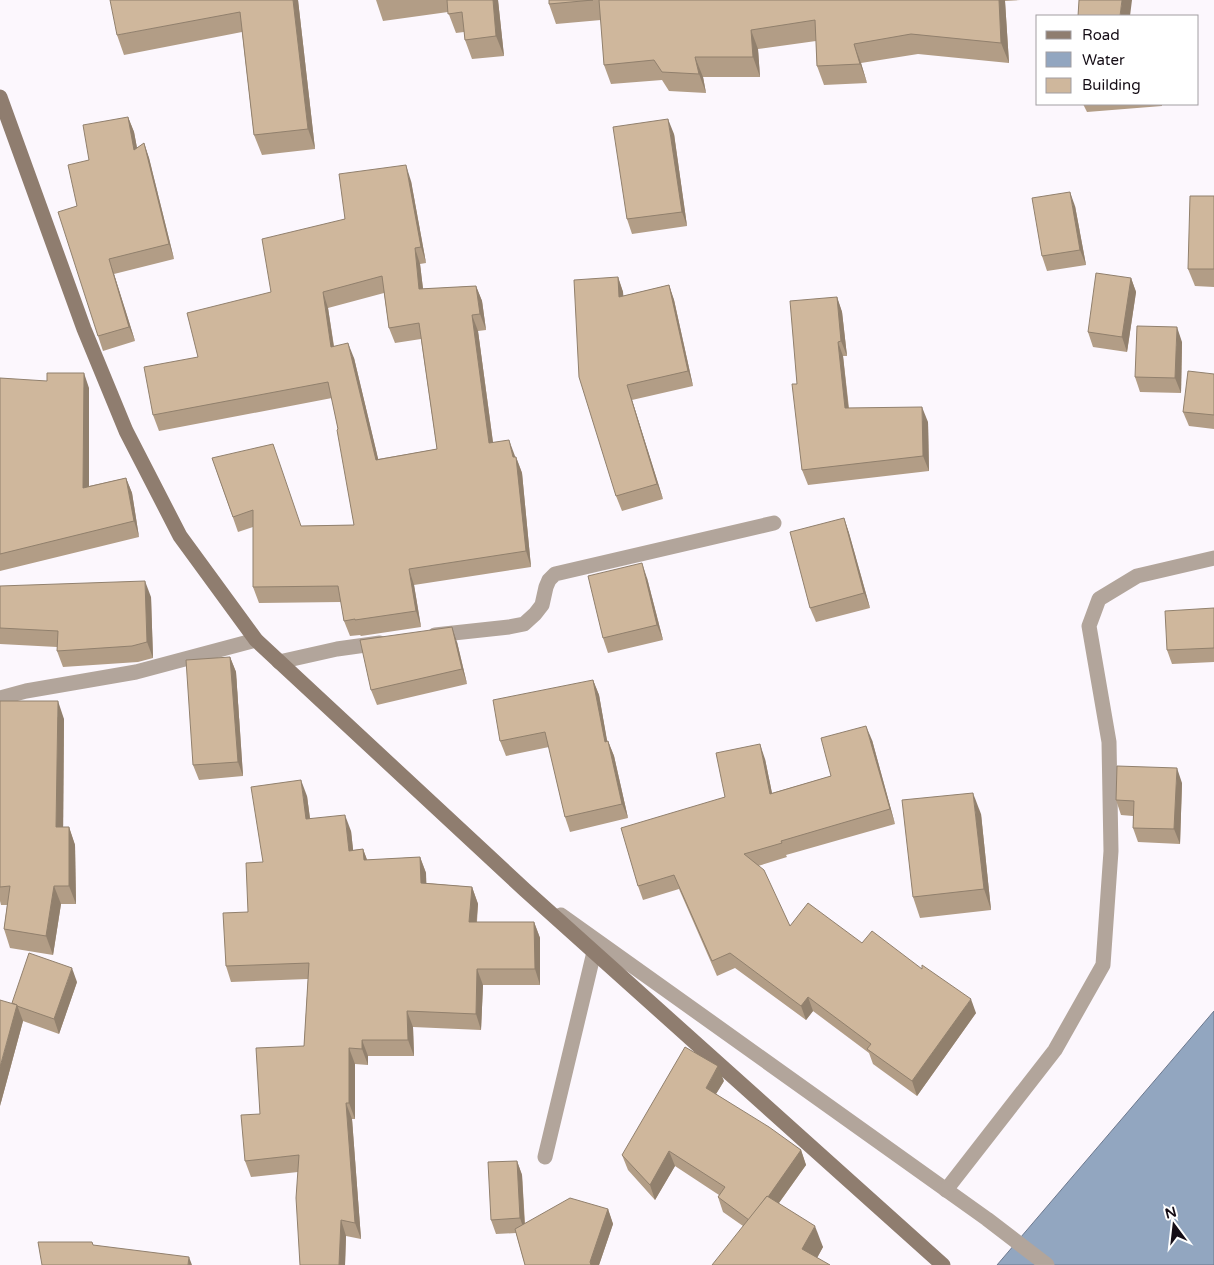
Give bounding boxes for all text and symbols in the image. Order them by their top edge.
legend [1036,15,1199,105]
text: Road [1082,26,1120,44]
text: Water [1082,51,1125,69]
text: Building [1082,76,1141,94]
north arrow [1149,1200,1199,1250]
text: N [1163,1203,1178,1223]

